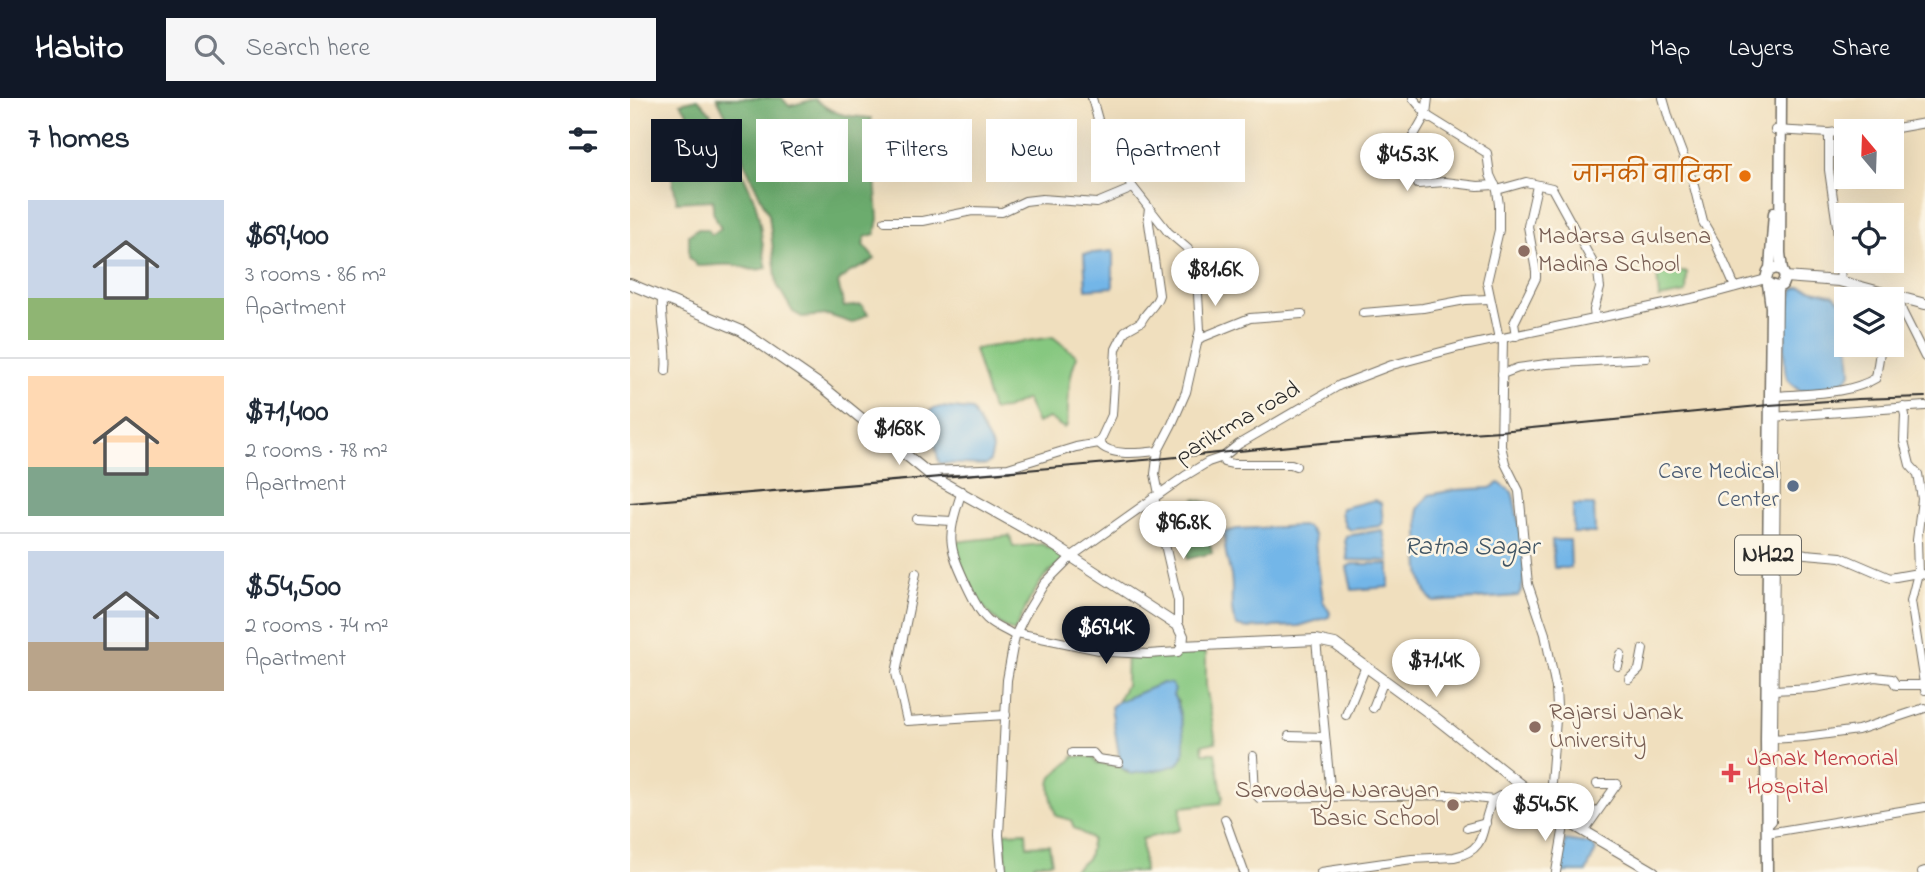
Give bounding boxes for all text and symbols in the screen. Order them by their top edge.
search box [166,18,656,81]
text: Habito [35,25,124,73]
icon: search [190,30,228,68]
text: Search here [246,30,370,68]
text: Map [1650,32,1690,67]
text: Layers [1728,32,1794,67]
text: Share [1832,32,1890,67]
text: 7 homes [28,118,130,162]
chip: Buy [651,119,742,182]
chip: Rent [756,119,848,182]
chip: Filters [862,119,972,182]
chip: New [986,119,1077,182]
chip: Apartment [1091,119,1245,182]
north arrow [1834,119,1904,189]
map controls [1834,119,1904,357]
icon: filters [564,121,602,159]
pin: $45.3K [1350,134,1464,193]
text: $45.3K [1376,139,1438,172]
place label: जानकी वाटिका [1571,155,1733,194]
marker: जानकी वाटिका [1737,168,1753,184]
button: locate [1834,203,1904,273]
text: $69,400 [245,215,329,259]
place label: Madarsa Gulsena Madina School [1538,220,1711,283]
icon: home [84,228,168,312]
marker: Madarsa Gulsena Madina School [1516,243,1532,259]
pin: $81.6K [1158,248,1272,308]
text: $81.6K [1187,254,1243,287]
text: 3 rooms · 86 m² [245,259,386,292]
button: layers [1834,287,1904,357]
text: Apartment [245,292,346,325]
street label: parikrma road [1169,373,1308,473]
text: $71,400 [245,391,329,435]
icon: home [84,404,168,488]
pin: $168K [850,408,948,467]
text: $168K [873,413,925,446]
text: 2 rooms · 78 m² [245,435,388,468]
place label: Care Medical Center [1658,455,1780,518]
text: Apartment [245,468,346,501]
marker: Care Medical Center [1785,478,1801,494]
pin: $96.8K [1126,502,1240,561]
text: $96.8K [1155,507,1211,540]
water label: Ratna Sagar [1403,529,1541,567]
road number: NH22 [1735,536,1801,575]
text: $54,500 [245,566,341,610]
icon: home [84,579,168,663]
pin: $69.4K [1049,606,1163,666]
text: 2 rooms · 74 m² [245,610,389,643]
text: $69.4K [1078,612,1134,645]
pin: $71.4K [1379,640,1493,699]
text: Apartment [245,643,346,676]
text: $71.4K [1408,645,1464,678]
place label: Rajarsi Janak University [1549,696,1683,760]
marker: Rajarsi Janak University [1527,719,1543,735]
place label: Janak Memorial Hospital [1747,742,1898,805]
marker: Janak Memorial Hospital [1721,763,1741,783]
place label: Sarvodaya Narayan Basic School [1235,774,1439,837]
pin: $54.5K [1488,784,1602,843]
text: $54.5K [1512,789,1578,822]
marker: Sarvodaya Narayan Basic School [1445,797,1461,813]

